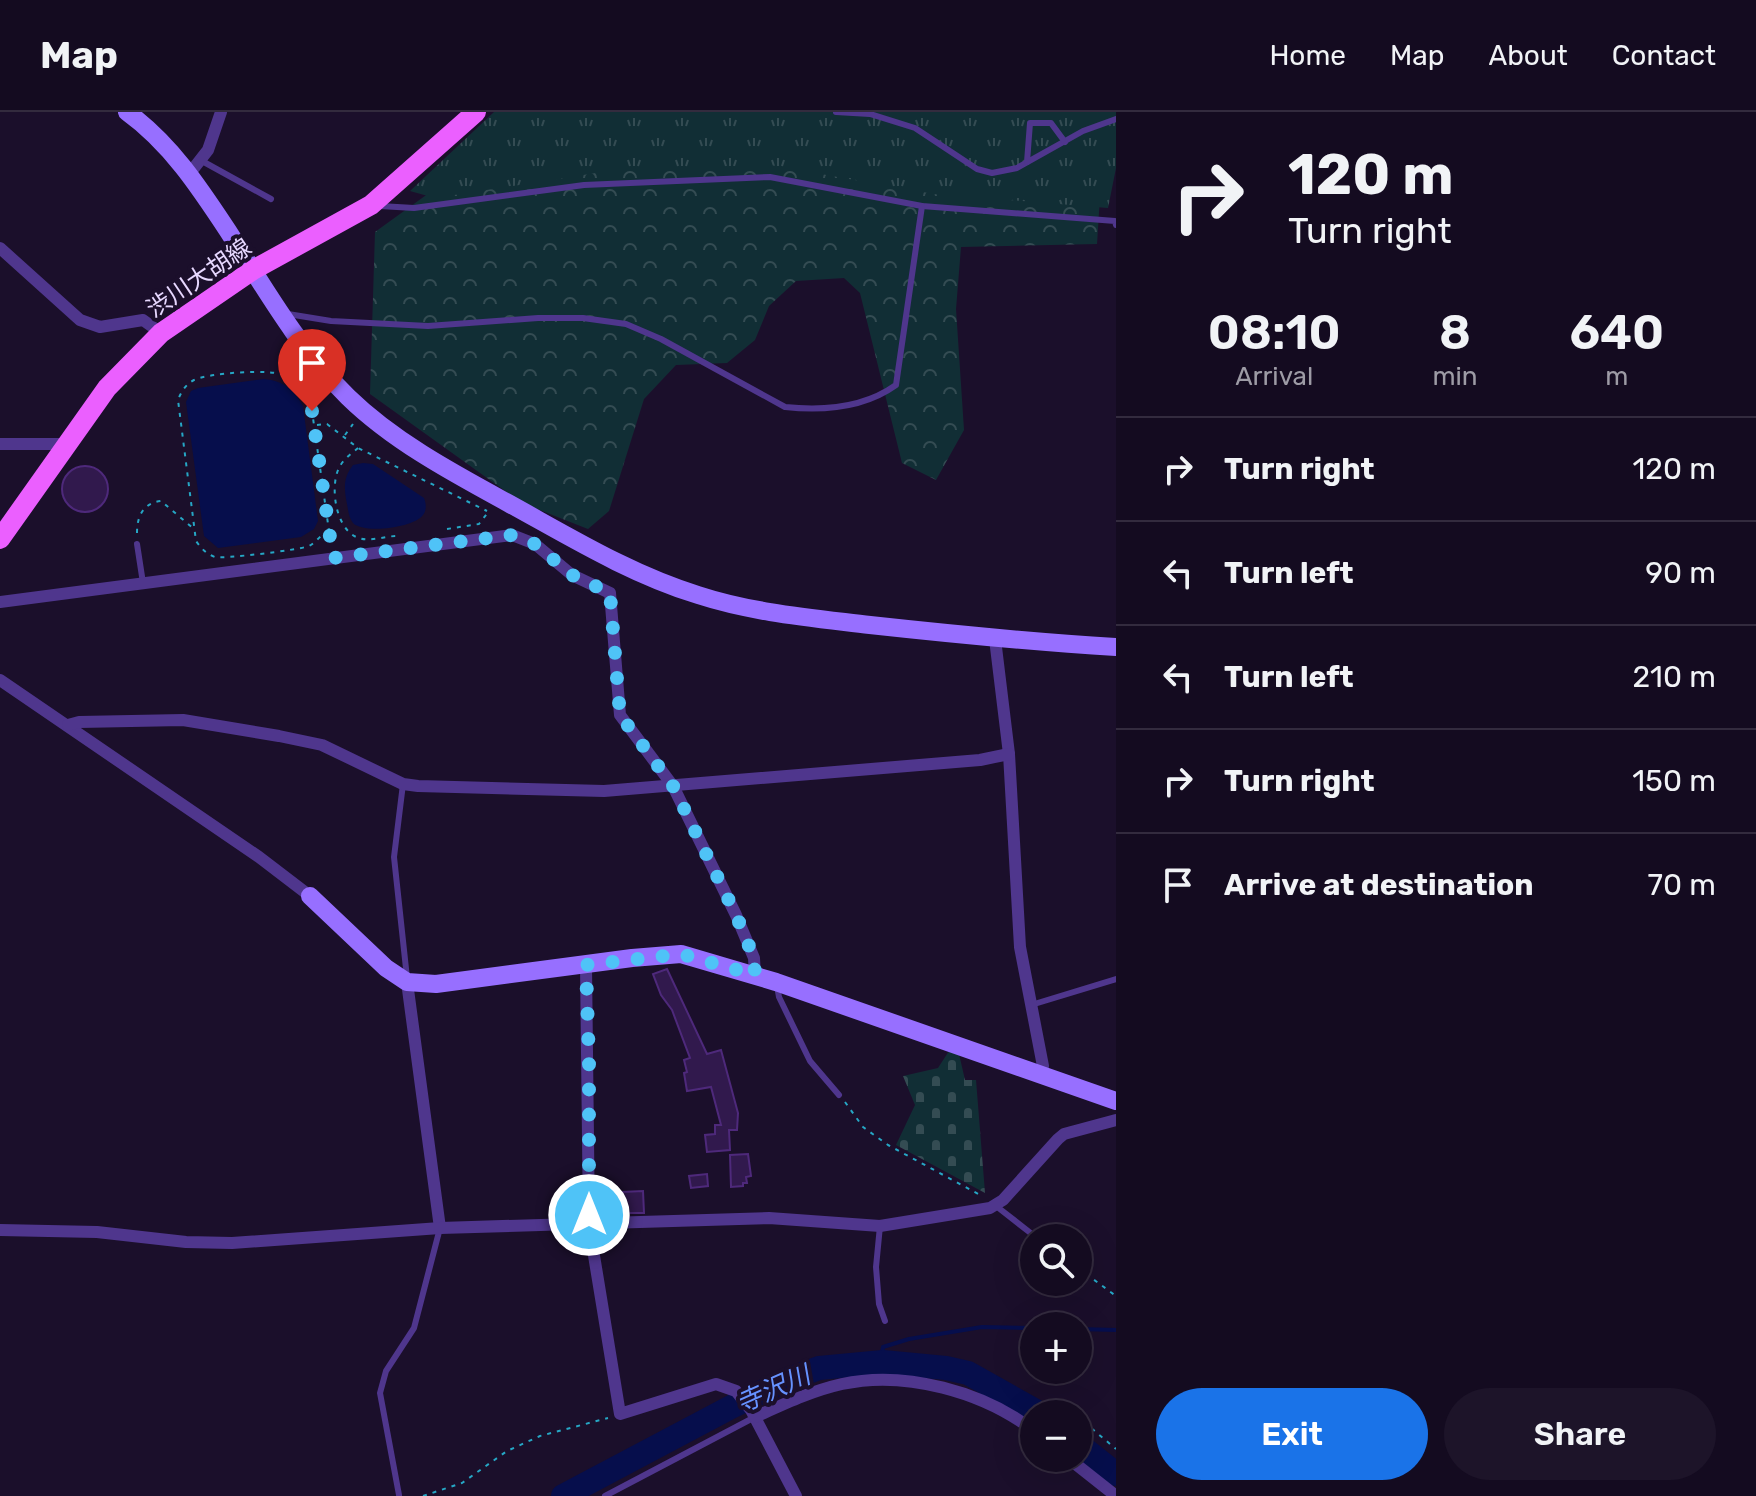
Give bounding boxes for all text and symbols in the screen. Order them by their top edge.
text: Map [40,32,118,78]
text: Home [1269,39,1346,72]
text: Map [1390,39,1444,72]
text: About [1488,39,1568,72]
text: Contact [1612,39,1716,72]
text: 120 m [1288,142,1454,208]
icon: right [1156,144,1260,248]
text: Turn right [1288,209,1452,252]
street label: 渋川大胡線 [141,233,257,323]
text: 08:10 [1208,304,1341,361]
text: 8 [1439,304,1471,361]
text: 640 [1569,304,1664,361]
pin [278,329,346,411]
icon: arrive [290,341,334,385]
text: Arrival [1235,361,1313,392]
text: min [1432,361,1478,392]
text: m [1605,361,1628,392]
icon: right [1156,447,1200,491]
text: Turn right [1224,451,1375,487]
text: 120 m [1632,451,1716,487]
icon: left [1156,551,1200,595]
text: Turn left [1224,555,1354,591]
text: 90 m [1645,555,1716,591]
icon: left [1156,655,1200,699]
text: Turn left [1224,659,1354,695]
text: 210 m [1632,659,1716,695]
icon: right [1156,759,1200,803]
text: Turn right [1224,763,1375,799]
text: 150 m [1632,763,1716,799]
icon: arrive [1156,863,1200,907]
text: Arrive at destination [1224,867,1534,903]
text: 70 m [1648,867,1716,903]
position arrow [547,1173,631,1257]
map controls [1020,1224,1092,1472]
button: search [1020,1224,1092,1296]
button: + [1020,1312,1092,1384]
water label: 寺沢川 [731,1358,818,1419]
button: Exit [1156,1388,1428,1480]
button: Share [1444,1388,1716,1480]
button: − [1020,1400,1092,1472]

